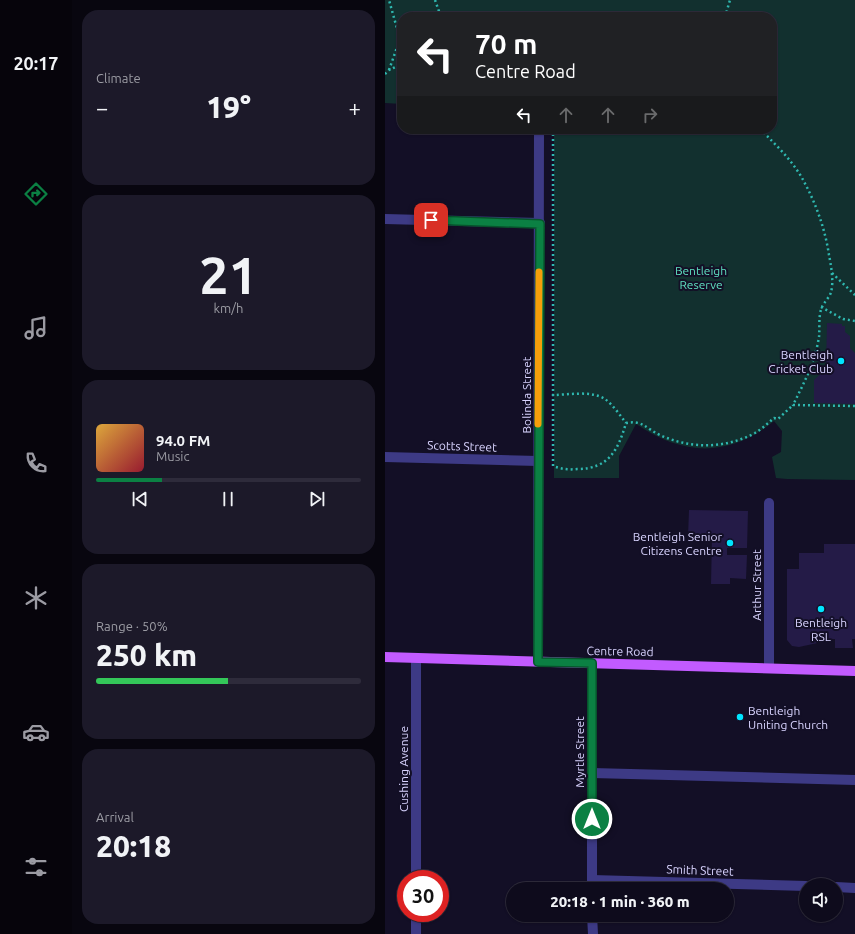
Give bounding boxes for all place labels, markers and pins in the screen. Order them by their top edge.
pin [414,203,448,237]
place label: Bentleigh Cricket Club [768,348,833,375]
marker: Bentleigh Cricket Club [836,356,846,366]
place label: Bentleigh Senior Citizens Centre [633,530,722,557]
marker: Bentleigh Senior Citizens Centre [725,538,735,548]
marker: Bentleigh RSL [816,604,826,614]
place label: Bentleigh RSL [795,616,847,643]
place label: Bentleigh Uniting Church [748,704,828,731]
marker: Bentleigh Uniting Church [735,712,745,722]

